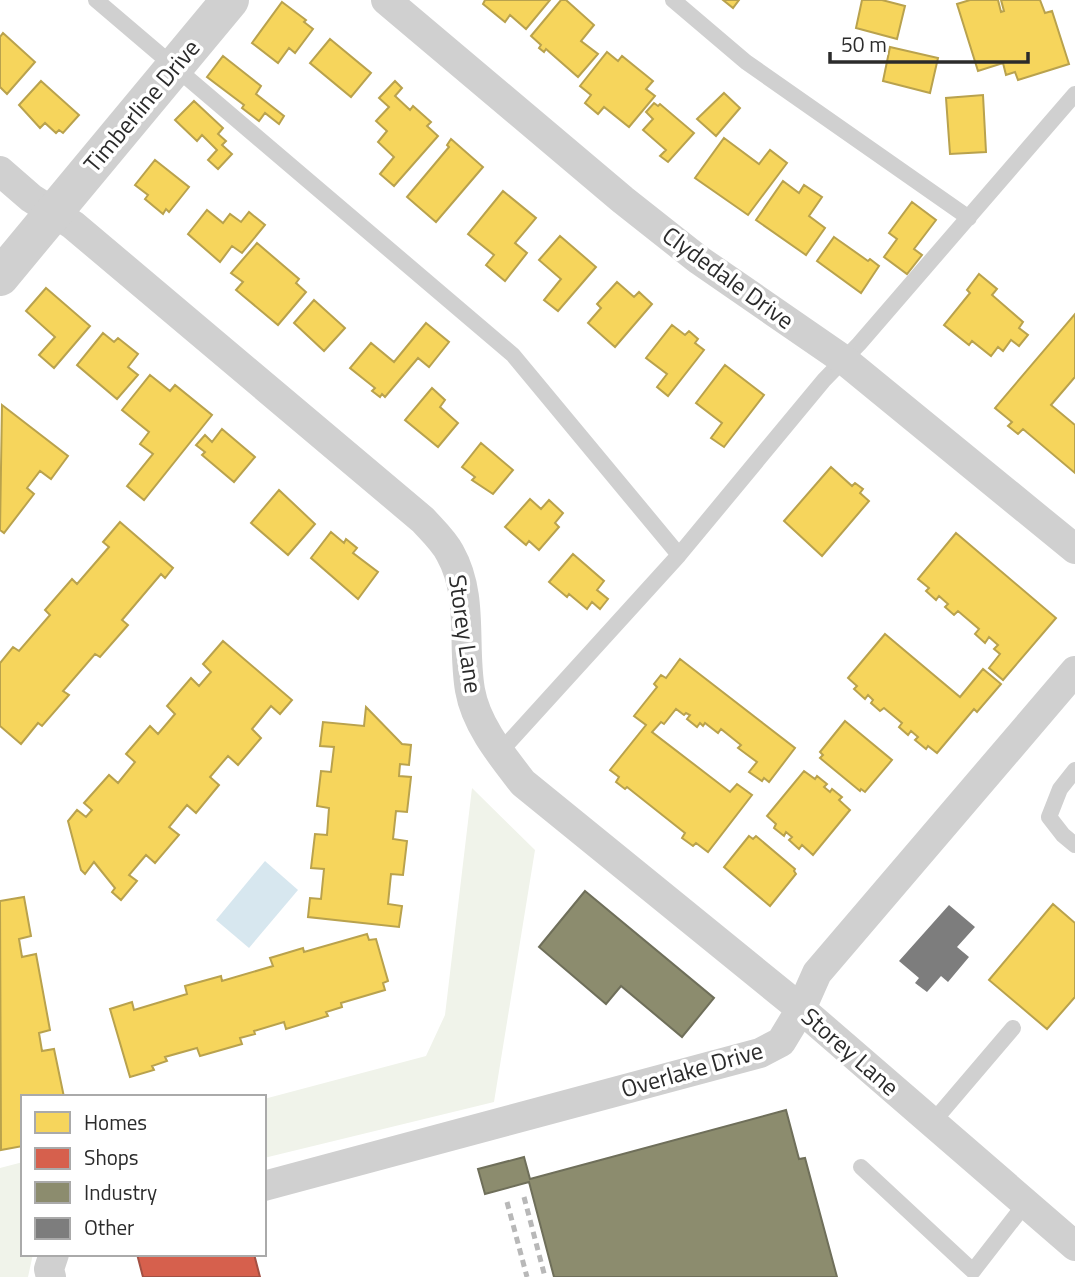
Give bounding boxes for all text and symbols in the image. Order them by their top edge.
scale bar [830,21,1028,65]
text: 50 m [841,28,887,60]
street label: Timberline Drive [75,31,208,180]
street label: Clydedale Drive [655,217,802,337]
street label: Storey Lane [440,572,492,695]
street label: Storey Lane [794,999,907,1104]
street label: Overlake Drive [616,1032,767,1106]
legend [21,1095,266,1256]
text: Homes [84,1106,147,1138]
text: Shops [84,1141,139,1173]
text: Industry [84,1176,157,1208]
text: Other [84,1211,134,1243]

